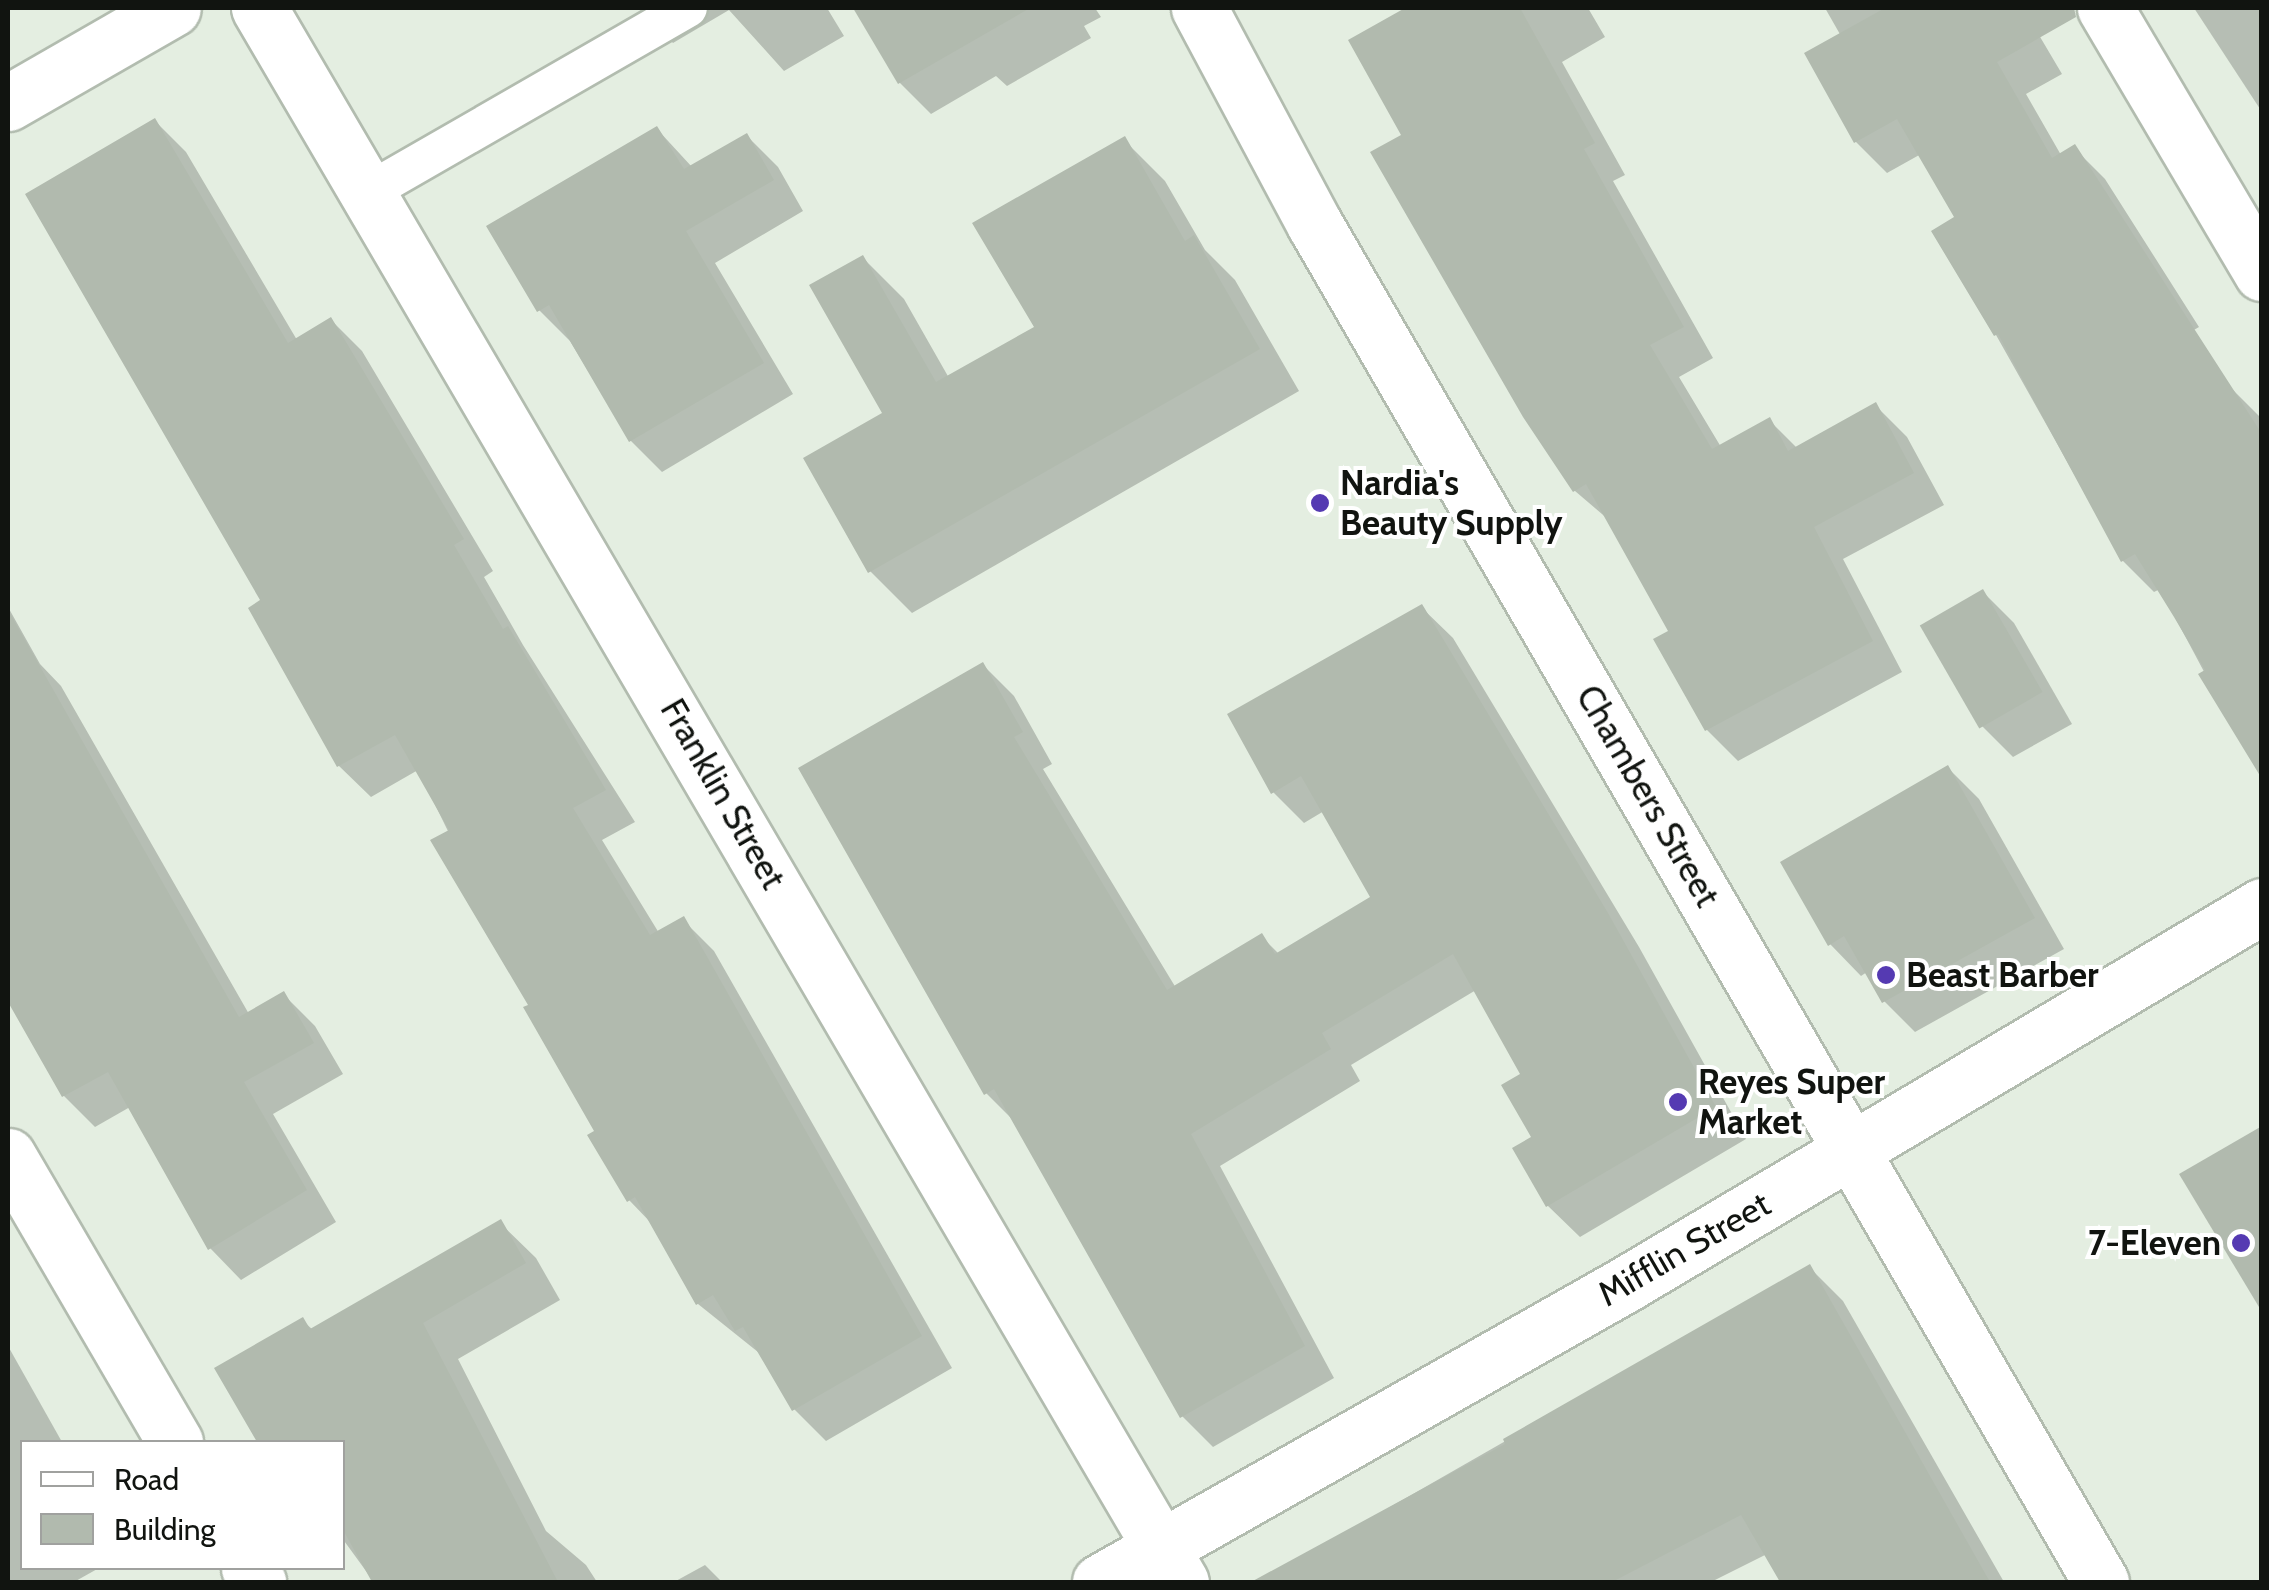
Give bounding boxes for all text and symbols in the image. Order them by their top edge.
place label: Nardia's Beauty Supply [1340,462,1563,544]
marker: Nardia's Beauty Supply [1309,492,1331,514]
street label: Chambers Street [1568,678,1728,914]
street label: Franklin Street [652,691,794,897]
place label: Beast Barber [1906,954,2099,996]
marker: Beast Barber [1875,964,1897,986]
place label: Reyes Super Market [1698,1061,1885,1143]
marker: Reyes Super Market [1667,1091,1689,1113]
street label: Mifflin Street [1590,1183,1778,1315]
place label: 7-Eleven [2088,1222,2221,1264]
marker: 7-Eleven [2230,1232,2252,1254]
legend [20,1440,345,1570]
text: Road [114,1461,179,1498]
text: Building [114,1511,216,1548]

